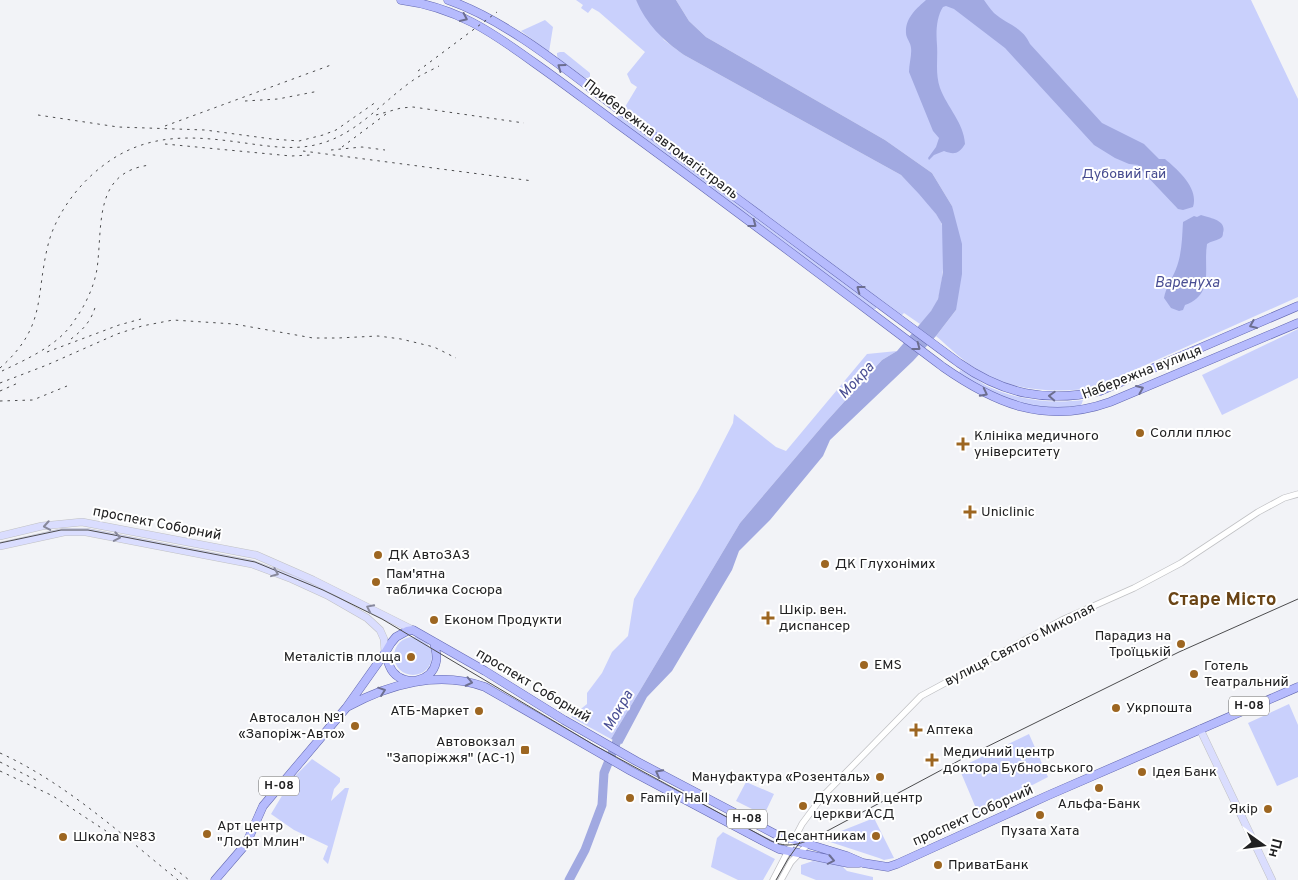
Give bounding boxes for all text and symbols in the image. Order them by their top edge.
one-way arrow [459,11,468,21]
one-way arrow [557,64,567,73]
street label: Прибережна автомагістраль [580,76,742,204]
park label: Дубовий гай [1082,166,1166,183]
one-way arrow [747,218,757,227]
water label: Варенуха [1154,274,1220,293]
one-way arrow [857,286,866,294]
one-way arrow [1249,318,1258,329]
one-way arrow [911,341,921,350]
street label: Набережна вулиця [1080,342,1204,404]
water label: Мокра [835,358,879,404]
one-way arrow [1135,385,1144,396]
one-way arrow [979,387,988,397]
one-way arrow [1048,391,1056,402]
place label: Солли плюс [1150,425,1231,442]
marker: Солли плюс [1134,427,1146,439]
place label: Клініка медичного університету [974,428,1099,461]
marker: Клініка медичного університету [956,437,970,451]
street label: проспект Соборний [91,503,223,545]
place label: Uniclinic [981,504,1035,521]
marker: Uniclinic [963,505,977,519]
one-way arrow [43,520,52,530]
one-way arrow [112,532,121,542]
place label: ДК АвтоЗАЗ [388,547,470,564]
marker: ДК АвтоЗАЗ [372,549,384,561]
place label: ДК Глухонімих [835,556,936,573]
marker: ДК Глухонімих [819,558,831,570]
one-way arrow [270,566,279,577]
place label: Пам'ятна табличка Сосюра [386,566,502,599]
marker: Пам'ятна табличка Сосюра [370,576,382,588]
district label: Старе Місто [1167,588,1277,612]
street label: вулиця Святого Миколая [942,600,1098,690]
place label: Шкір. вен. диспансер [779,602,850,635]
one-way arrow [366,604,375,614]
marker: Шкір. вен. диспансер [761,611,775,625]
place label: Економ Продукти [444,612,562,629]
marker: Економ Продукти [428,614,440,626]
place label: Парадиз на Троїцькій [1095,628,1171,661]
marker: Парадиз на Троїцькій [1175,638,1187,650]
street label: проспект Соборний [473,645,593,727]
place label: Металістів площа [284,649,401,666]
marker: Металістів площа [405,651,417,663]
place label: EMS [874,657,902,674]
place label: Готель Театральний [1204,658,1289,691]
marker: EMS [858,659,870,671]
marker: Готель Театральний [1188,668,1200,680]
one-way arrow [464,676,473,687]
one-way arrow [377,687,386,697]
water label: Мокра [600,687,638,735]
road number: Н-08 [1229,696,1269,716]
place label: Укрпошта [1126,700,1192,717]
marker: Укрпошта [1110,702,1122,714]
place label: АТБ-Маркет [390,703,469,720]
marker: АТБ-Маркет [473,705,485,717]
place label: Автосалон №1 «Запоріж-Авто» [238,710,345,743]
marker: Автосалон №1 «Запоріж-Авто» [349,720,361,732]
place label: Аптека [926,722,973,739]
marker: Аптека [910,724,922,736]
place label: Автовокзал "Запоріжжя" (АС-1) [387,734,515,767]
marker: Автовокзал "Запоріжжя" (АС-1) [519,744,531,756]
place label: Медичний центр доктора Бубновського [943,744,1093,777]
marker: Медичний центр доктора Бубновського [925,753,939,767]
place label: Ідея Банк [1152,764,1217,781]
marker: Ідея Банк [1136,766,1148,778]
one-way arrow [655,769,664,779]
place label: Мануфактура «Розенталь» [691,769,870,786]
marker: Мануфактура «Розенталь» [874,771,886,783]
road number: Н-08 [259,776,299,796]
street label: проспект Соборний [910,782,1036,850]
marker: Альфа-Банк [1093,782,1105,794]
place label: Family Hall [640,790,708,807]
place label: Духовний центр церкви АСД [813,790,923,823]
marker: Family Hall [624,792,636,804]
place label: Альфа-Банк [1057,796,1141,813]
marker: Духовний центр церкви АСД [797,800,809,812]
place label: Якір [1229,801,1258,818]
marker: Якір [1262,803,1274,815]
marker: Пузата Хата [1034,809,1046,821]
road number: Н-08 [727,810,767,829]
place label: Арт центр "Лофт Млин" [217,818,305,851]
north arrow [1238,820,1288,870]
place label: Пузата Хата [1001,823,1079,840]
marker: Арт центр "Лофт Млин" [201,828,213,840]
place label: Десантникам [775,828,866,845]
place label: Школа №83 [73,829,156,846]
marker: Десантникам [870,830,882,842]
marker: Школа №83 [57,831,69,843]
text: Пн [1264,837,1285,859]
one-way arrow [826,854,835,864]
place label: ПриватБанк [948,857,1029,874]
marker: ПриватБанк [932,859,944,871]

